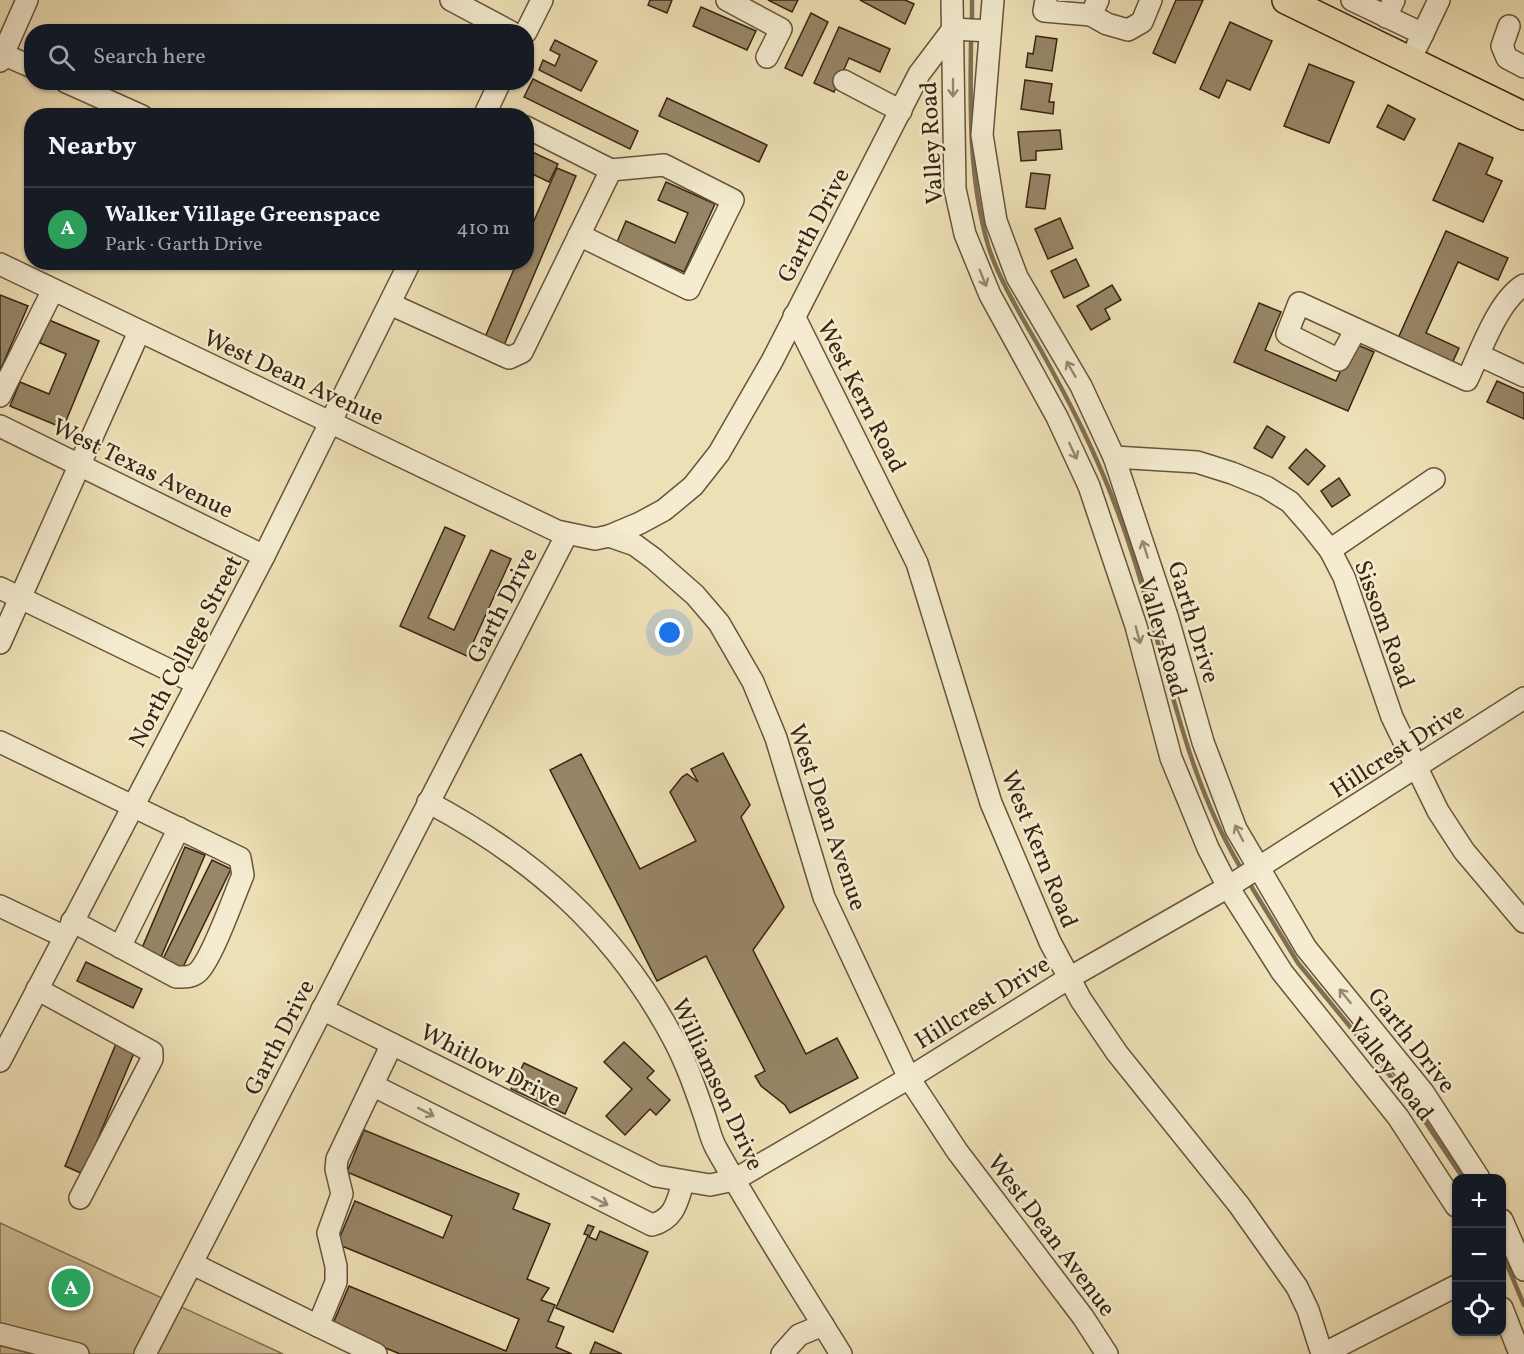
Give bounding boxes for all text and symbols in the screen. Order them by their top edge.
search box [24,24,534,90]
icon: search [45,41,78,74]
text: Search here [93,42,206,73]
one-way arrow [947,77,959,97]
street label: Valley Road [913,81,953,205]
text: Nearby [48,129,137,165]
street label: Garth Drive [770,162,859,289]
text: Walker Village Greenspace [105,200,380,231]
text: A [60,215,75,243]
text: 410 m [457,215,510,243]
text: Park · Garth Drive [105,231,263,259]
one-way arrow [978,268,989,287]
street label: West Kern Road [807,315,913,479]
street label: West Dean Avenue [197,322,389,436]
one-way arrow [1065,361,1077,378]
street label: West Texas Avenue [46,411,239,528]
one-way arrow [1067,442,1079,460]
one-way arrow [1138,540,1149,559]
street label: Garth Drive [460,542,547,670]
street label: North College Street [122,550,252,754]
street label: Sissom Road [1344,556,1422,693]
street label: Garth Drive [1157,558,1227,688]
street label: Valley Road [1128,574,1194,701]
your location [655,618,684,647]
one-way arrow [1133,625,1144,644]
street label: Hillcrest Drive [1324,696,1472,808]
street label: West Dean Avenue [778,720,874,916]
street label: West Kern Road [991,766,1085,934]
one-way arrow [1233,825,1245,842]
street label: Hillcrest Drive [909,948,1057,1059]
street label: Garth Drive [237,974,324,1102]
street label: Garth Drive [1358,981,1463,1101]
one-way arrow [1339,988,1352,1004]
street label: Williamson Drive [661,993,771,1176]
street label: Valley Road [1338,1011,1441,1129]
street label: Whitlow Drive [413,1017,567,1117]
one-way arrow [417,1107,435,1119]
street label: West Dean Avenue [978,1148,1123,1325]
map controls [1452,1174,1506,1336]
button: + [1452,1174,1506,1228]
one-way arrow [591,1196,609,1207]
button: − [1452,1228,1506,1282]
pin: A [52,1266,90,1310]
button: locate [1452,1282,1506,1336]

